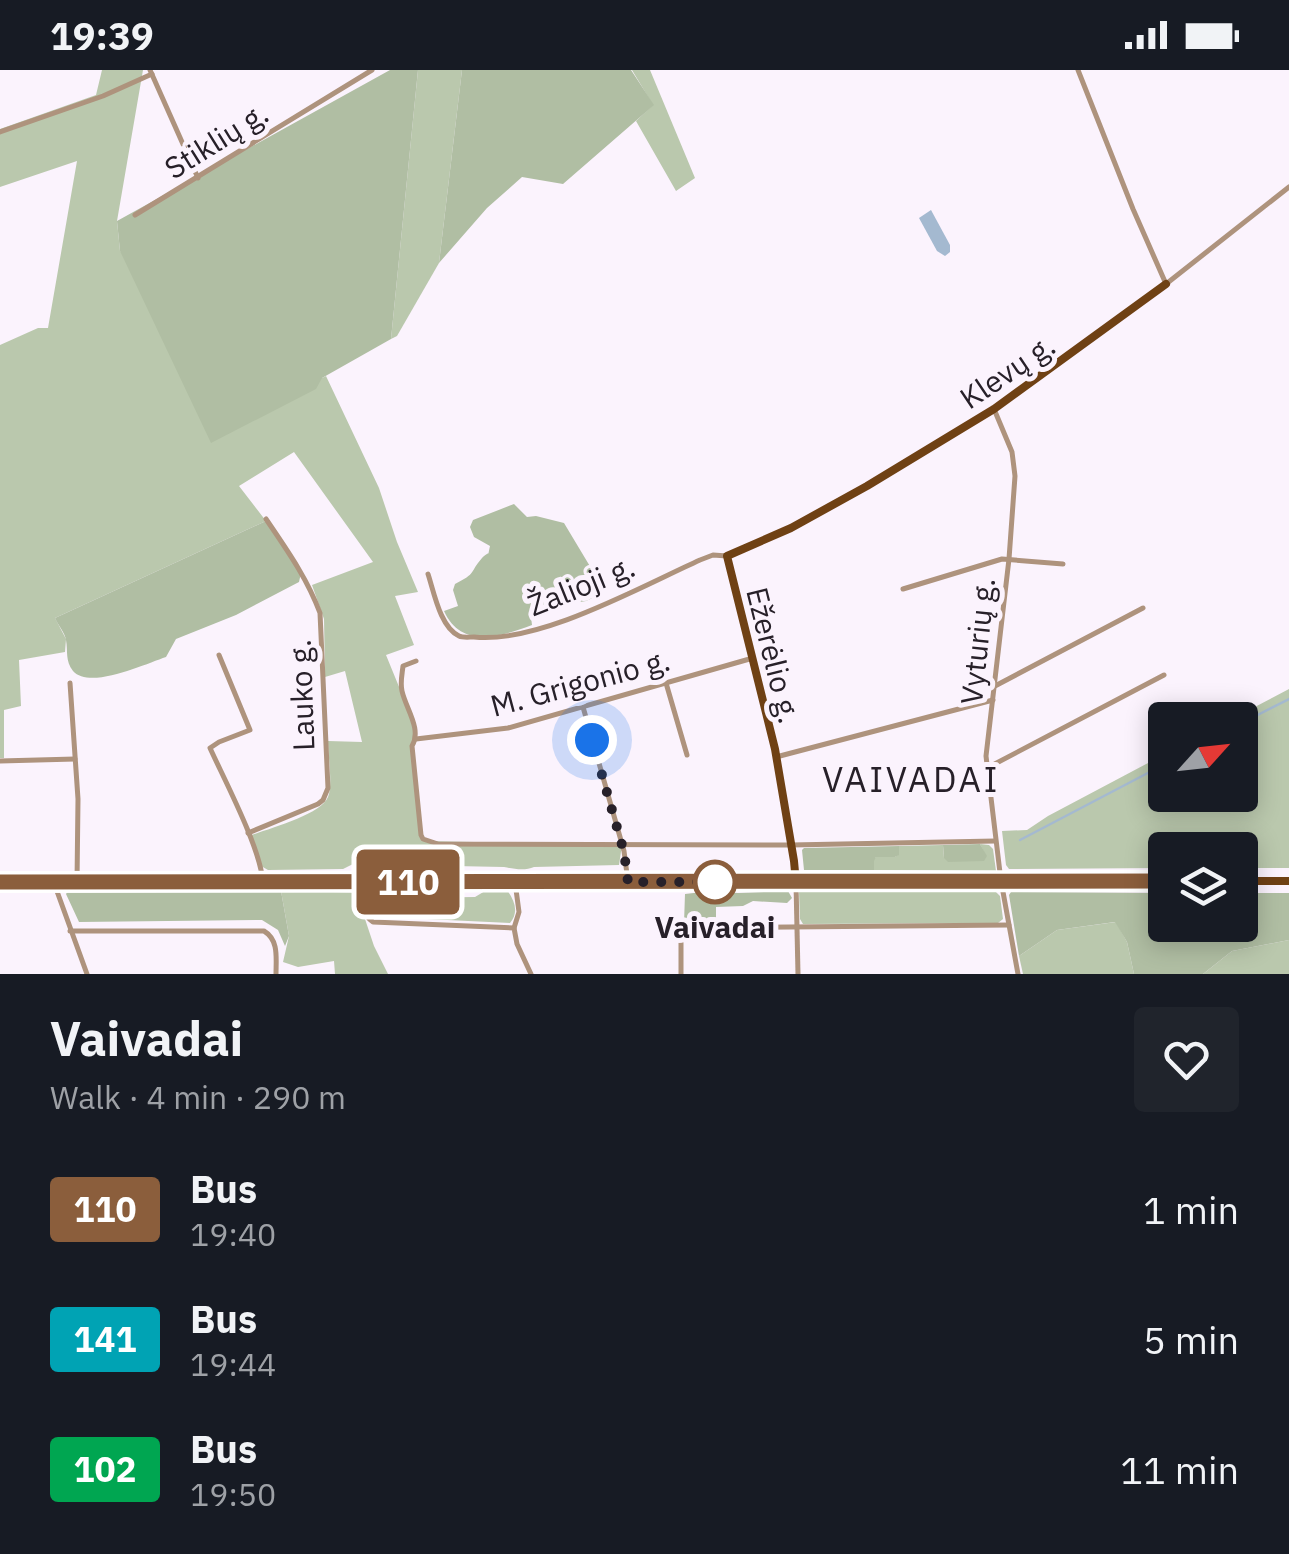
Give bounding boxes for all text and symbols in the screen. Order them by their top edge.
text: 19:39 [50,11,154,60]
street label: Stiklių g. [157,93,275,187]
street label: Klevų g. [952,325,1062,417]
street label: Žalioji g. [522,546,640,624]
street label: Vyturių g. [951,576,1003,706]
street label: Ežerėlio g. [738,583,810,727]
street label: Lauko g. [280,639,322,751]
street label: M. Grigonio g. [486,639,674,725]
north arrow [1148,702,1258,812]
map controls [1148,702,1258,942]
your location [567,715,617,765]
district label: VAIVADAI [822,756,1000,802]
button: layers [1148,832,1258,942]
line badge: 110 [350,850,466,914]
text: 110 [376,859,440,905]
marker: Vaivadai [694,861,736,903]
place label: Vaivadai [655,907,775,946]
text: Vaivadai [50,1007,243,1069]
button: heart [1134,1007,1239,1112]
text: Walk · 4 min · 290 m [50,1076,346,1118]
text: Bus [190,1164,257,1213]
text: 1 min [1143,1185,1239,1234]
text: 110 [73,1186,137,1232]
text: 19:40 [190,1213,276,1255]
text: Bus [190,1294,257,1343]
text: 5 min [1143,1315,1239,1364]
text: 141 [73,1316,137,1362]
text: 19:44 [190,1343,276,1385]
text: Bus [190,1424,257,1473]
text: 11 min [1120,1445,1239,1494]
text: 102 [73,1446,137,1492]
text: 19:50 [190,1473,276,1515]

